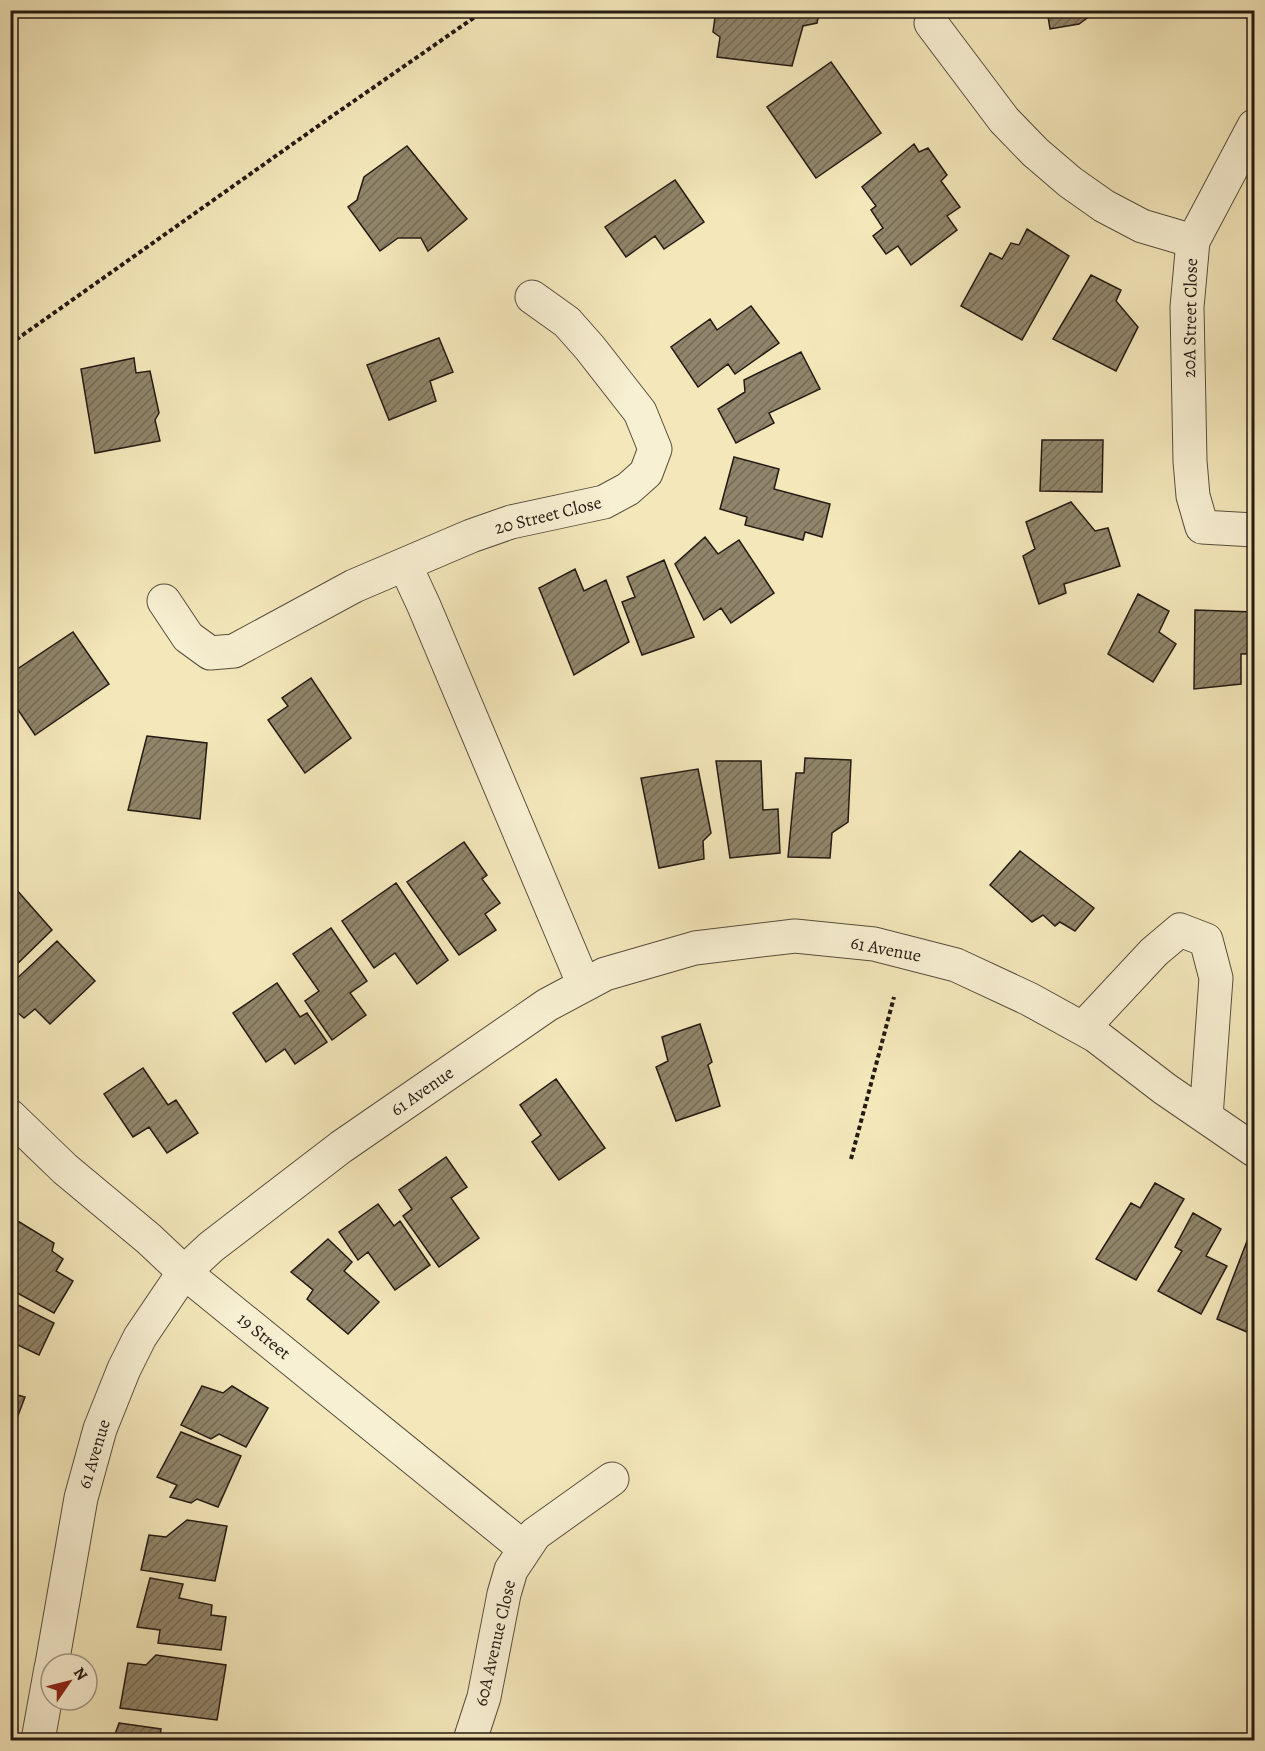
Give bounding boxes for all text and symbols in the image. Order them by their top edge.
street label: 20A Street Close [1177,258,1203,378]
street label: 20 Street Close [492,490,604,540]
street label: 61 Avenue [849,930,923,968]
street label: 61 Avenue [386,1061,458,1121]
street label: 19 Street [232,1307,296,1365]
street label: 61 Avenue [72,1416,116,1492]
street label: 60A Avenue Close [469,1577,521,1709]
north arrow [39,1652,99,1712]
text: N [68,1663,93,1685]

